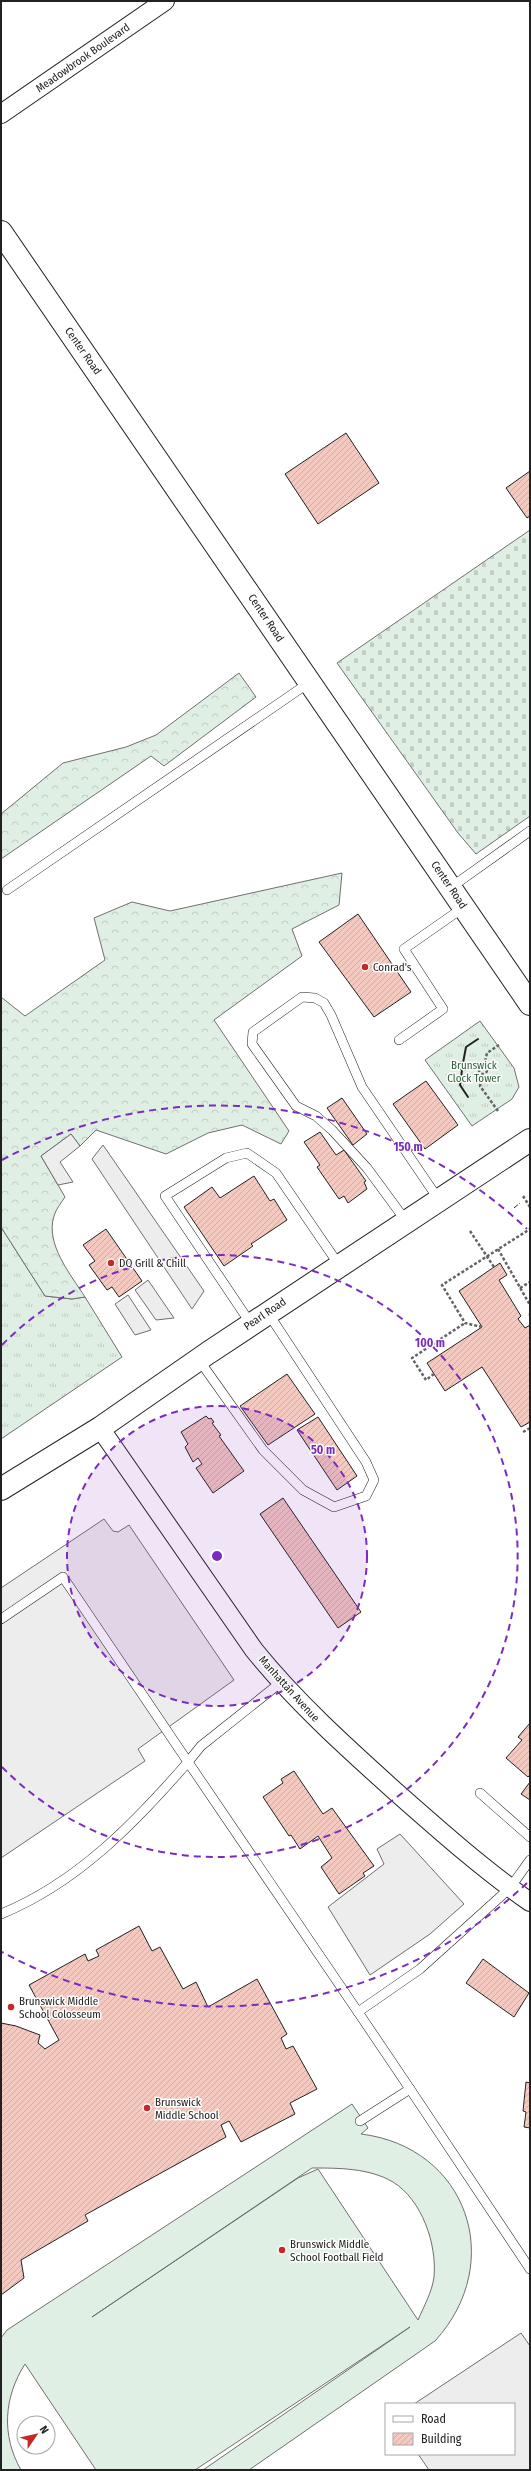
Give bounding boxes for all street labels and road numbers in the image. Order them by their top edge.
street label: Meadowbrook Boulevard [34,21,132,95]
street label: Center Road [62,325,104,377]
street label: Center Road [245,592,287,644]
street label: Center Road [428,859,470,911]
street label: Pearl Road [241,1295,289,1333]
street label: Manhattan Avenue [256,1653,322,1725]

